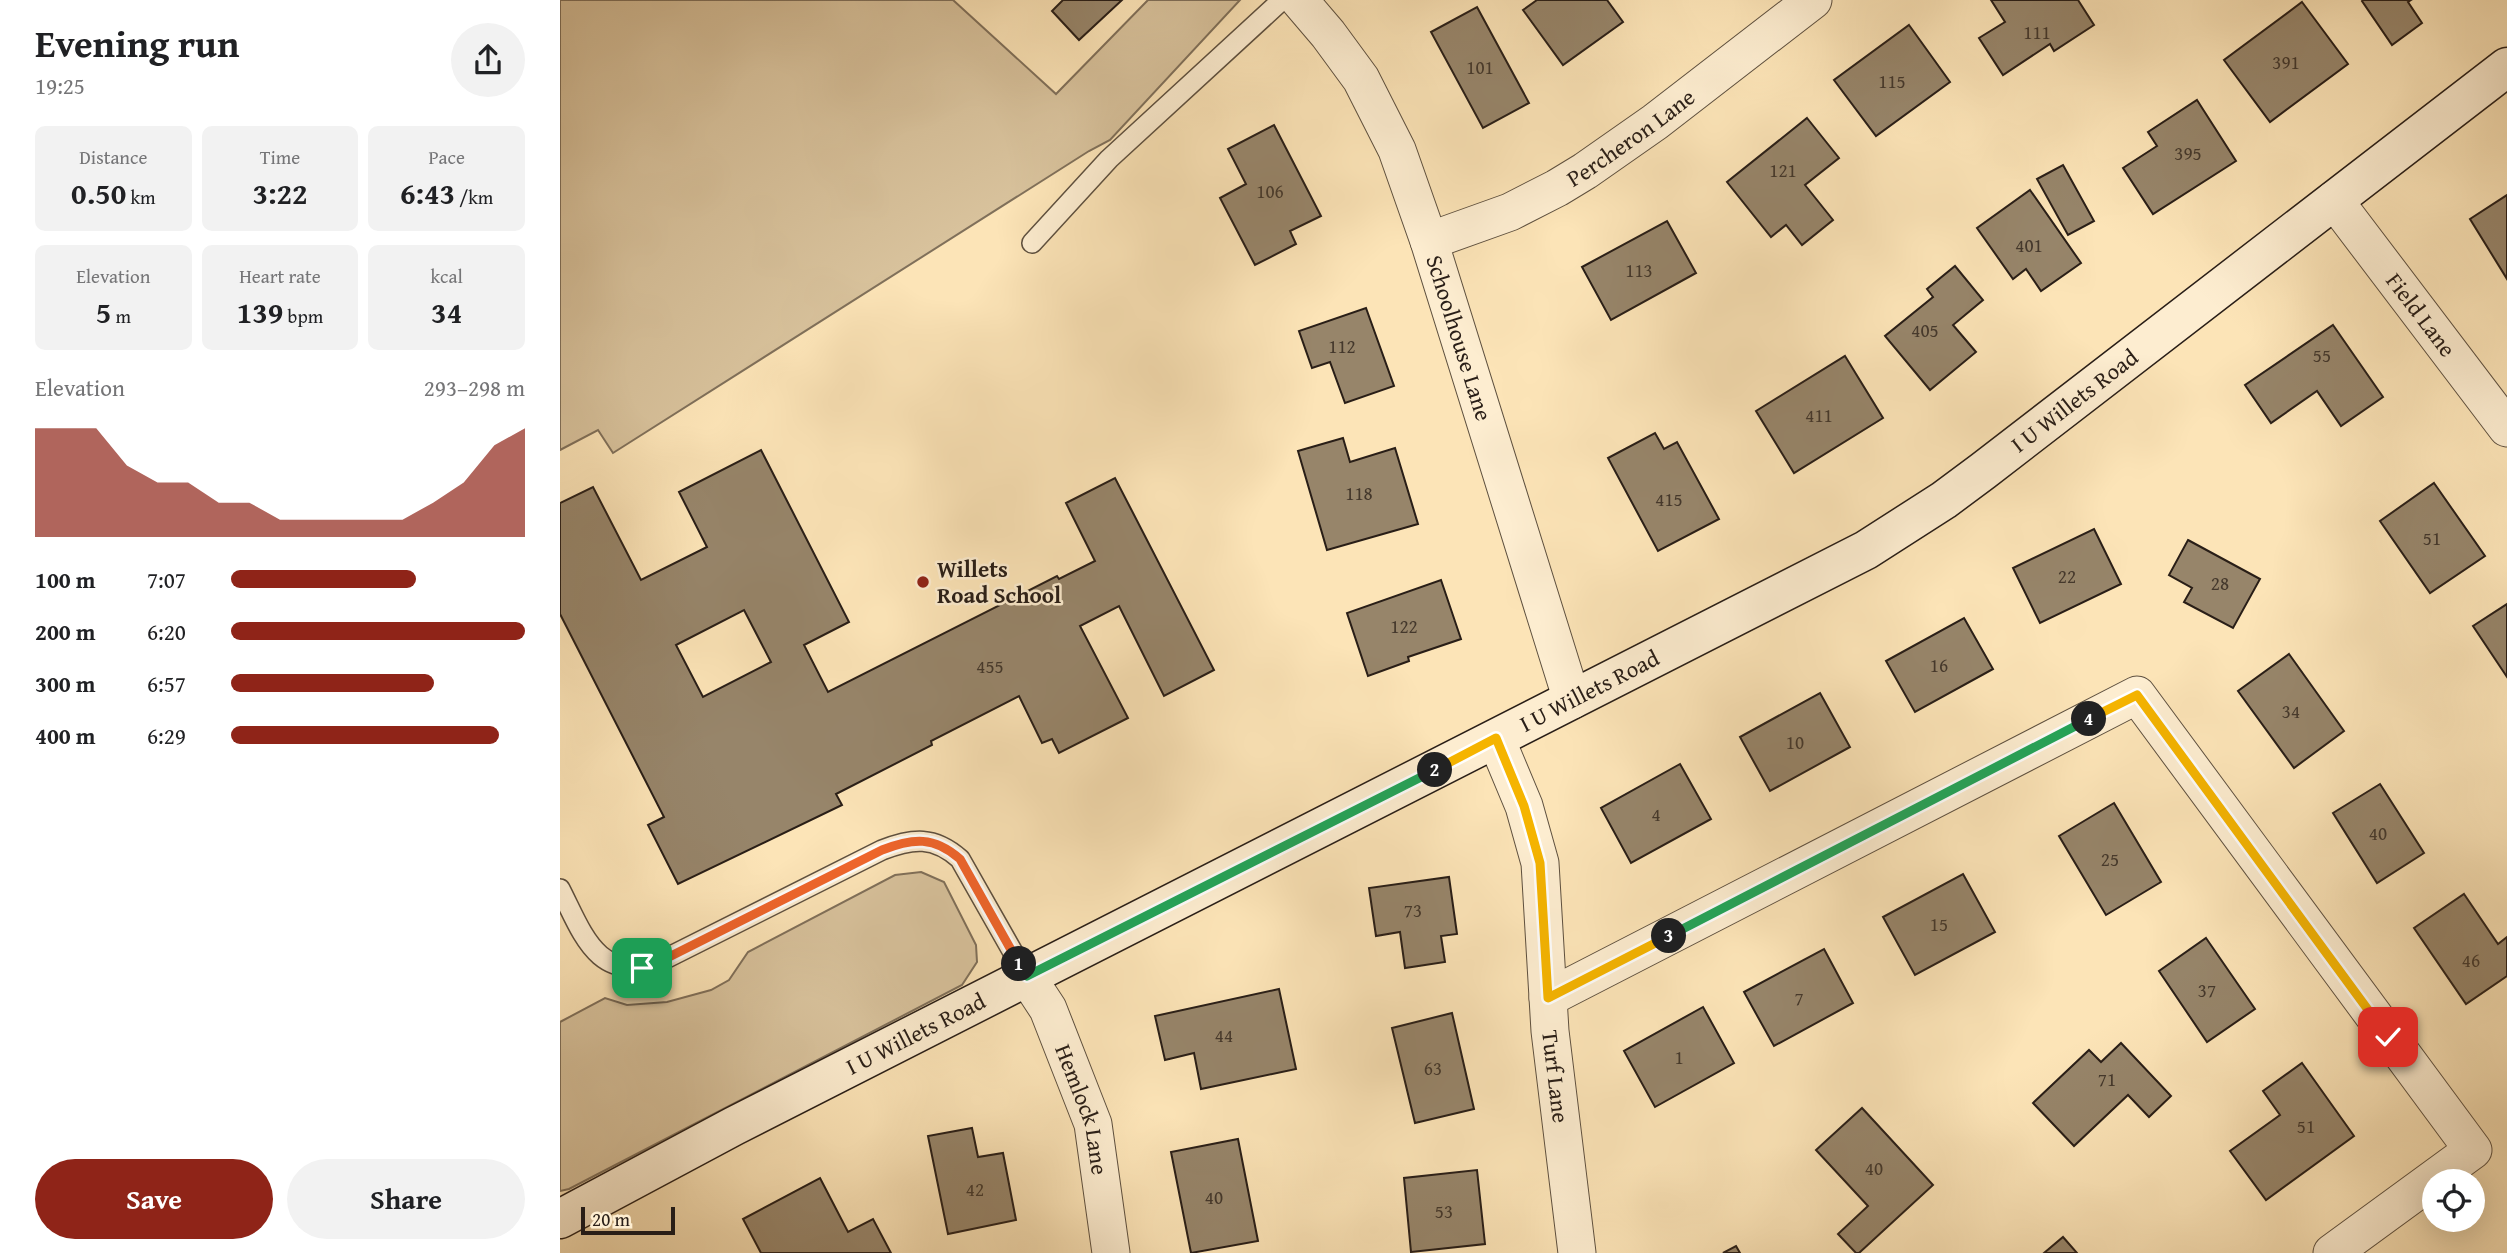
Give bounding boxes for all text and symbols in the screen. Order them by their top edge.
text: Evening run [35,15,239,71]
house number: 111 [2023,18,2051,46]
button: share [451,23,525,97]
house number: 391 [2272,48,2300,76]
house number: 101 [1466,53,1494,81]
house number: 115 [1878,67,1906,95]
text: 19:25 [35,69,85,102]
street label: Percheron Lane [1560,80,1701,194]
house number: 395 [2174,139,2202,167]
text: Distance [79,143,147,171]
text: Time [260,143,300,171]
text: Pace [428,143,465,171]
house number: 121 [1769,156,1797,184]
text: 0.50 [71,171,126,215]
text: 3:22 [252,171,308,215]
text: 6:43 [400,171,455,215]
house number: 106 [1256,177,1284,205]
text: km [126,183,156,211]
text: /km [455,183,493,211]
house number: 401 [2015,231,2043,259]
street label: Schoolhouse Lane [1418,251,1501,425]
house number: 113 [1625,256,1653,284]
text: Elevation [76,262,151,290]
text: Heart rate [239,262,321,290]
text: kcal [430,262,463,290]
street label: Field Lane [2379,265,2464,363]
text: 5 [96,290,111,334]
text: 139 [237,290,283,334]
text: 34 [431,290,462,334]
text: m [111,302,131,330]
text: bpm [283,302,323,330]
house number: 405 [1911,316,1939,344]
house number: 112 [1328,332,1356,360]
street label: I U Willets Road [2004,340,2145,460]
house number: 55 [2313,341,2331,369]
text: Elevation [35,371,125,404]
text: 293–298 m [424,371,525,404]
house number: 411 [1805,401,1833,429]
house number: 118 [1345,479,1373,507]
house number: 415 [1655,485,1683,513]
house number: 51 [2423,524,2441,552]
place label: Willets Road School [937,552,1061,611]
house number: 22 [2058,562,2076,590]
text: 100 m [35,563,96,596]
text: 7:07 [147,563,186,596]
house number: 28 [2211,569,2229,597]
marker: Willets Road School [915,574,931,590]
house number: 122 [1390,612,1418,640]
text: 200 m [35,615,96,648]
text: 6:20 [147,615,186,648]
street label: I U Willets Road [1514,641,1665,740]
house number: 16 [1930,651,1948,679]
house number: 455 [976,652,1004,680]
text: 300 m [35,667,96,700]
text: 6:57 [147,667,186,700]
house number: 34 [2282,697,2300,725]
pin: 4 [2072,702,2106,736]
text: 4 [2084,704,2093,732]
text: 400 m [35,719,96,752]
text: 6:29 [147,719,186,752]
house number: 10 [1786,728,1804,756]
pin: 2 [1418,752,1452,788]
text: 2 [1430,755,1439,783]
house number: 4 [1651,800,1661,828]
house number: 40 [2369,819,2387,847]
house number: 25 [2101,845,2119,873]
house number: 73 [1404,896,1422,924]
house number: 15 [1930,910,1948,938]
pin: 3 [1652,918,1686,954]
text: 3 [1664,921,1673,949]
pin [612,938,672,998]
pin: 1 [1002,946,1036,982]
house number: 46 [2462,946,2480,974]
icon: arrive [623,949,661,987]
text: 1 [1014,949,1023,977]
house number: 37 [2198,976,2216,1004]
street label: I U Willets Road [840,984,991,1082]
house number: 7 [1794,984,1804,1012]
pin [2358,1007,2418,1067]
icon: check [2369,1018,2407,1056]
house number: 44 [1215,1021,1233,1049]
street label: Turf Lane [1534,1028,1578,1125]
street label: Hemlock Lane [1047,1039,1117,1177]
house number: 1 [1674,1043,1684,1071]
house number: 63 [1424,1054,1442,1082]
house number: 71 [2098,1065,2116,1093]
house number: 51 [2297,1112,2315,1140]
house number: 40 [1865,1154,1883,1182]
button: Save [35,1159,273,1239]
button: Share [287,1159,525,1239]
map controls [2422,1169,2485,1232]
button: locate [2422,1169,2485,1232]
house number: 42 [966,1175,984,1203]
house number: 40 [1205,1183,1223,1211]
house number: 53 [1435,1197,1453,1225]
scale bar [581,1204,676,1236]
text: 20 m [592,1205,630,1233]

